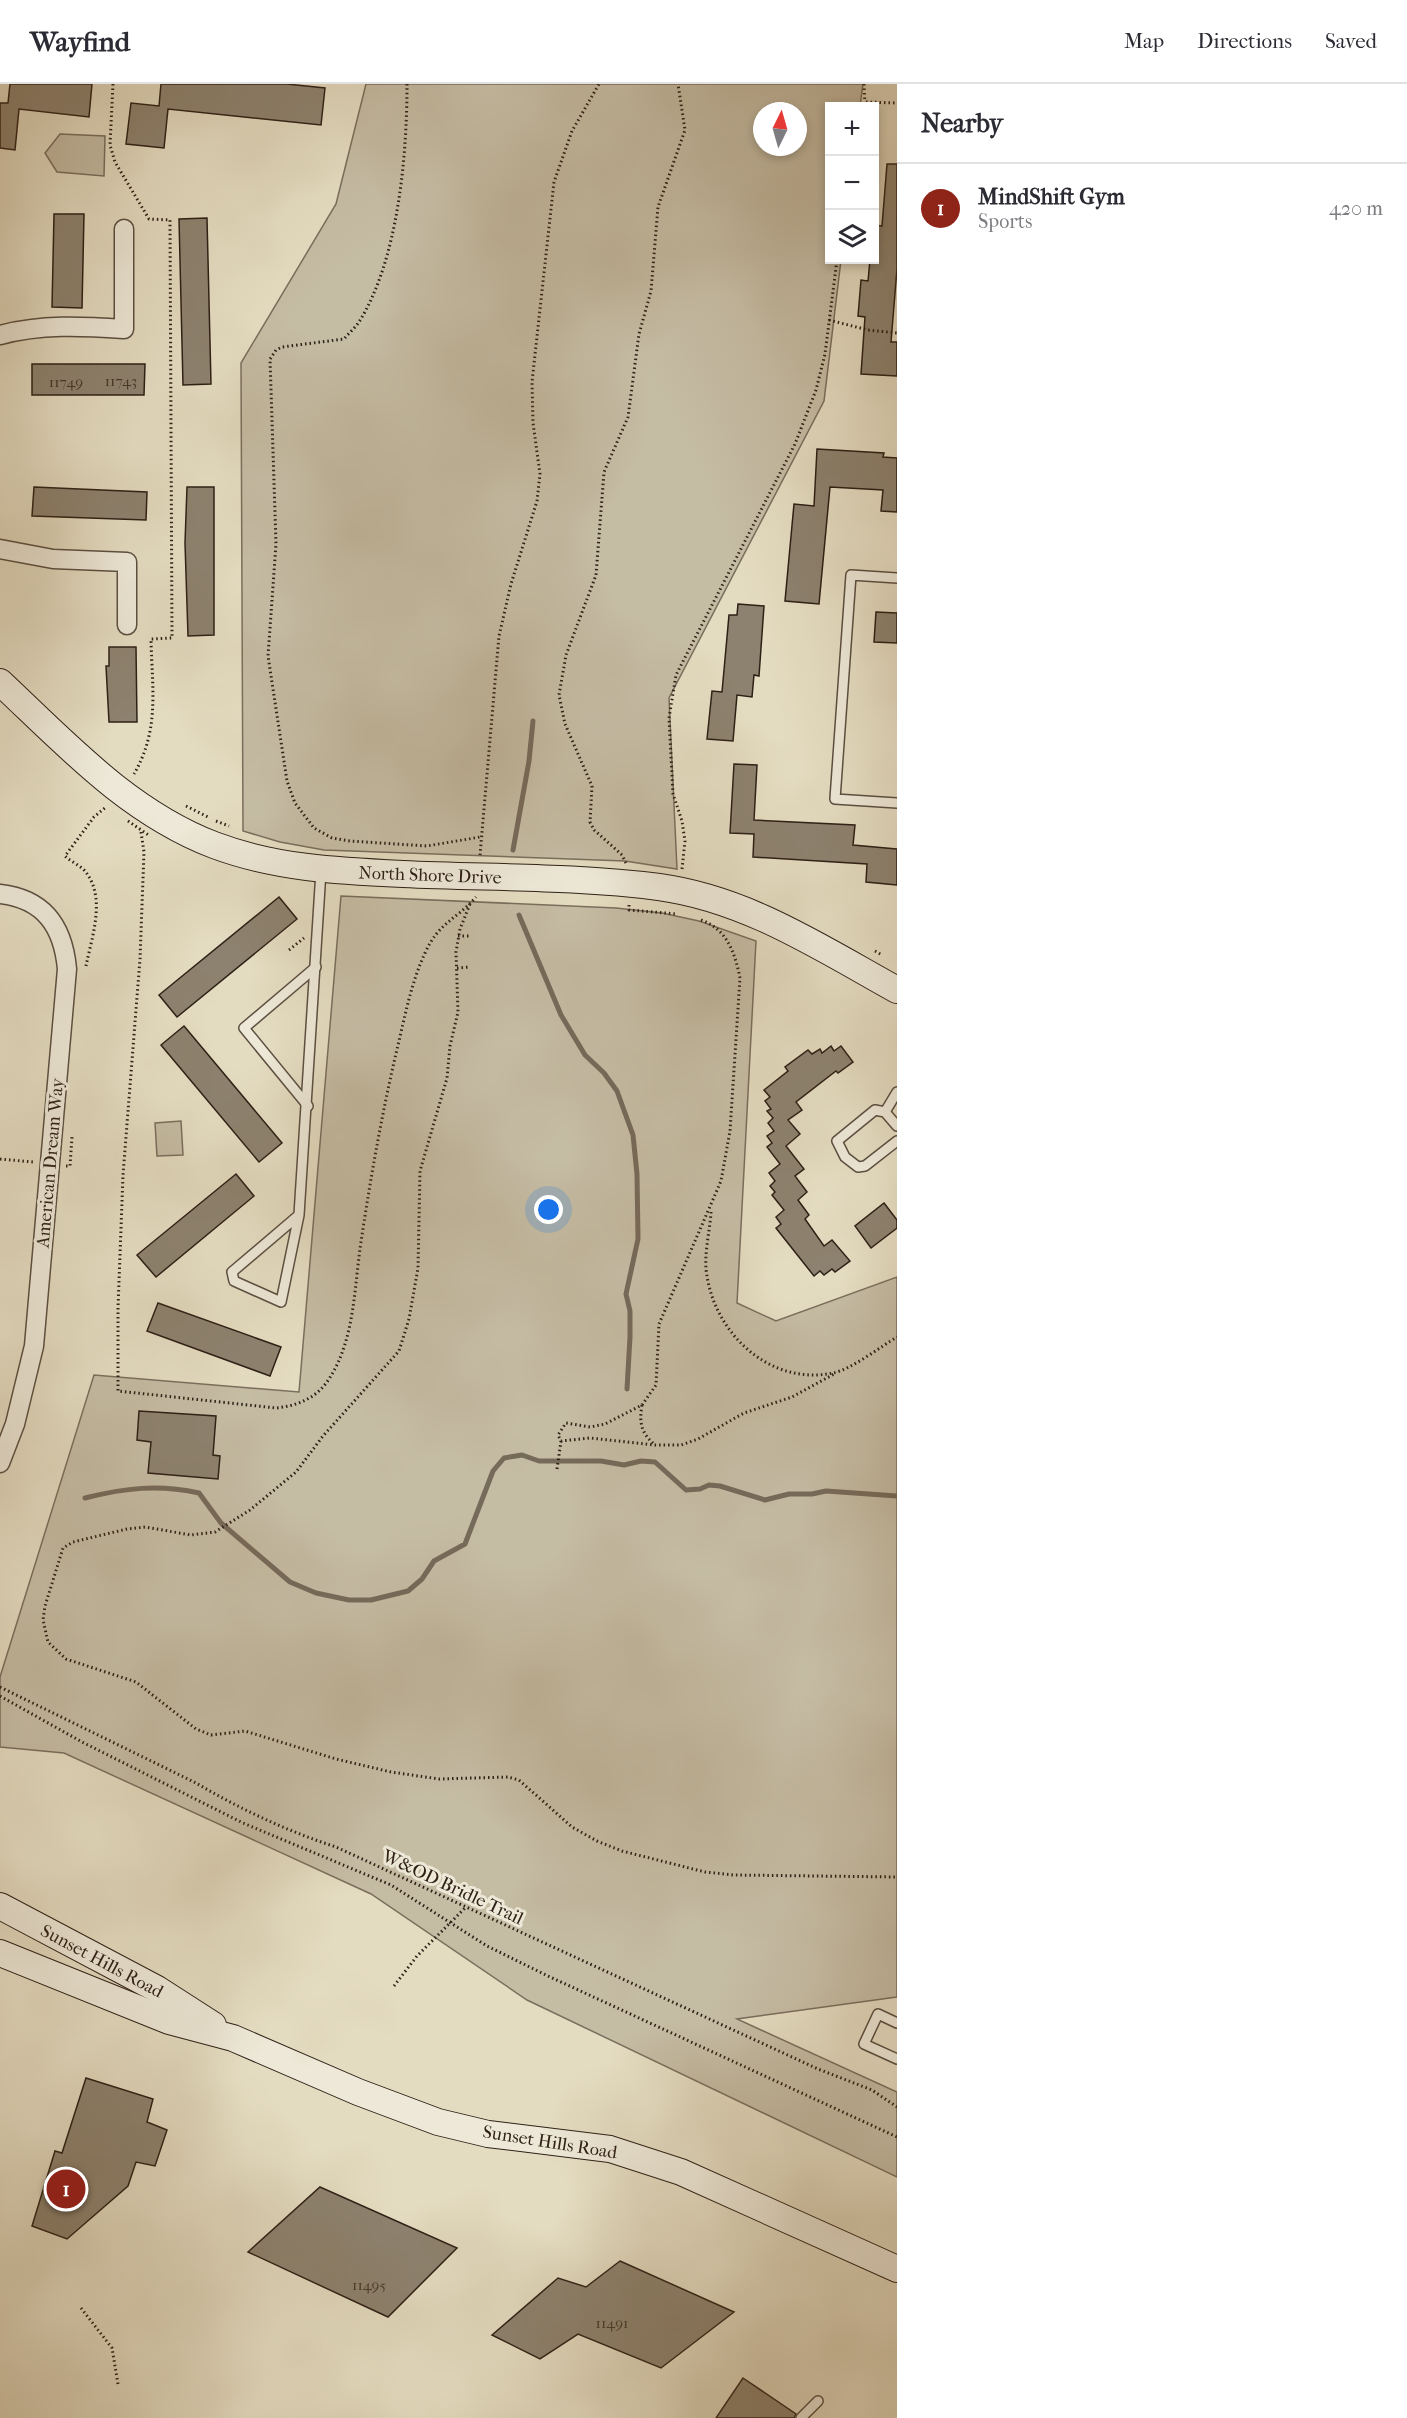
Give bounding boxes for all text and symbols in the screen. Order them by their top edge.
text: Wayfind [30,25,130,58]
text: Map [1124,29,1164,53]
text: Directions [1197,29,1292,53]
text: Saved [1325,29,1377,53]
north arrow [753,102,807,156]
map controls [825,102,879,264]
button: + [825,102,879,156]
text: Nearby [921,108,1003,139]
button: − [825,156,879,210]
text: MindShift Gym [978,184,1125,210]
text: 1 [937,197,944,220]
text: 420 m [1329,197,1383,220]
button: layers [825,210,879,264]
text: Sports [978,210,1032,233]
house number: 11743 [105,372,137,390]
house number: 11749 [49,373,83,391]
street label: North Shore Drive [358,863,502,888]
street label: American Dream Way [33,1076,69,1250]
your location [534,1195,563,1224]
street label: W&OD Bridle Trail [378,1845,527,1929]
street label: Sunset Hills Road [37,1920,167,2003]
street label: Sunset Hills Road [481,2122,619,2164]
pin: 1 [46,2166,86,2212]
house number: 11495 [352,2276,386,2294]
house number: 11491 [596,2314,628,2332]

